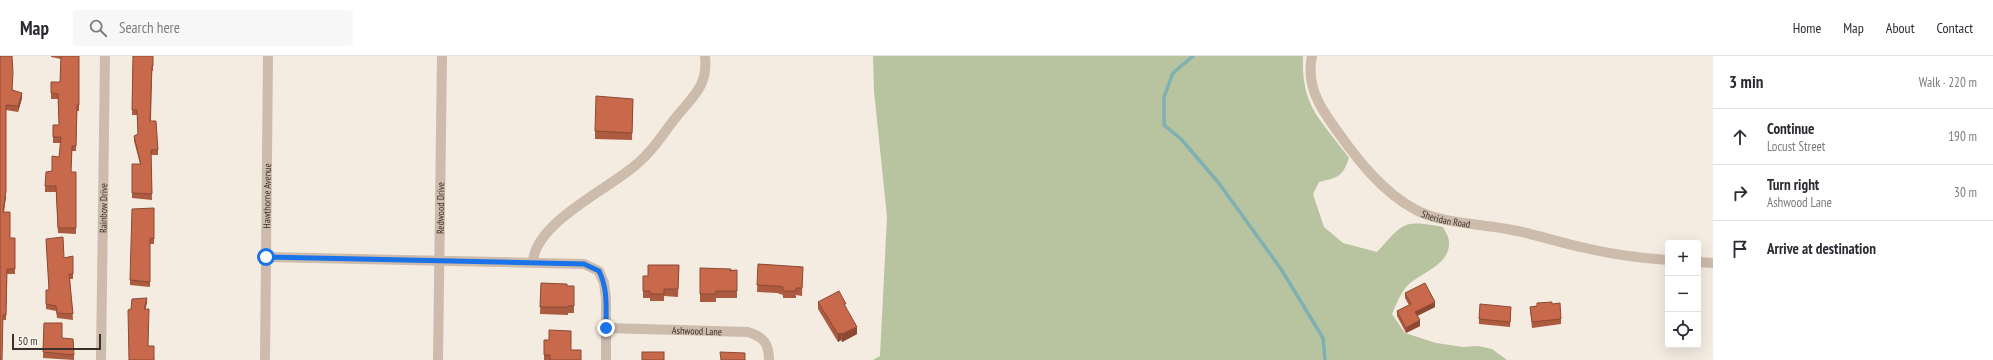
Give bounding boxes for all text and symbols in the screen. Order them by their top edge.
search box [73,10,353,46]
text: Map [20,16,49,40]
icon: search [87,17,109,39]
text: Search here [119,18,180,37]
text: Home [1793,19,1821,37]
text: Map [1843,19,1864,37]
text: About [1886,19,1915,37]
text: Contact [1937,19,1973,37]
text: 3 min [1729,71,1763,93]
text: Walk · 220 m [1919,74,1977,91]
text: Continue [1767,119,1814,138]
icon: ahead [1729,126,1751,148]
text: 190 m [1948,128,1977,145]
text: Locust Street [1767,138,1825,155]
street label: Hawthorne Avenue [260,163,273,229]
text: Turn right [1767,175,1819,194]
street label: Redwood Drive [433,182,447,234]
icon: right [1729,182,1751,204]
street label: Rainbow Drive [96,183,110,233]
text: 30 m [1954,184,1977,201]
text: Ashwood Lane [1767,194,1832,211]
street label: Sheridan Road [1420,207,1471,230]
icon: arrive [1729,238,1751,260]
text: Arrive at destination [1767,239,1876,258]
map controls [1665,240,1701,348]
button: + [1665,240,1701,276]
route start [257,248,275,266]
button: − [1665,276,1701,312]
button: locate [1665,312,1701,348]
route end [597,319,615,337]
street label: Ashwood Lane [672,323,722,338]
scale bar [12,332,101,351]
text: 50 m [18,334,37,348]

